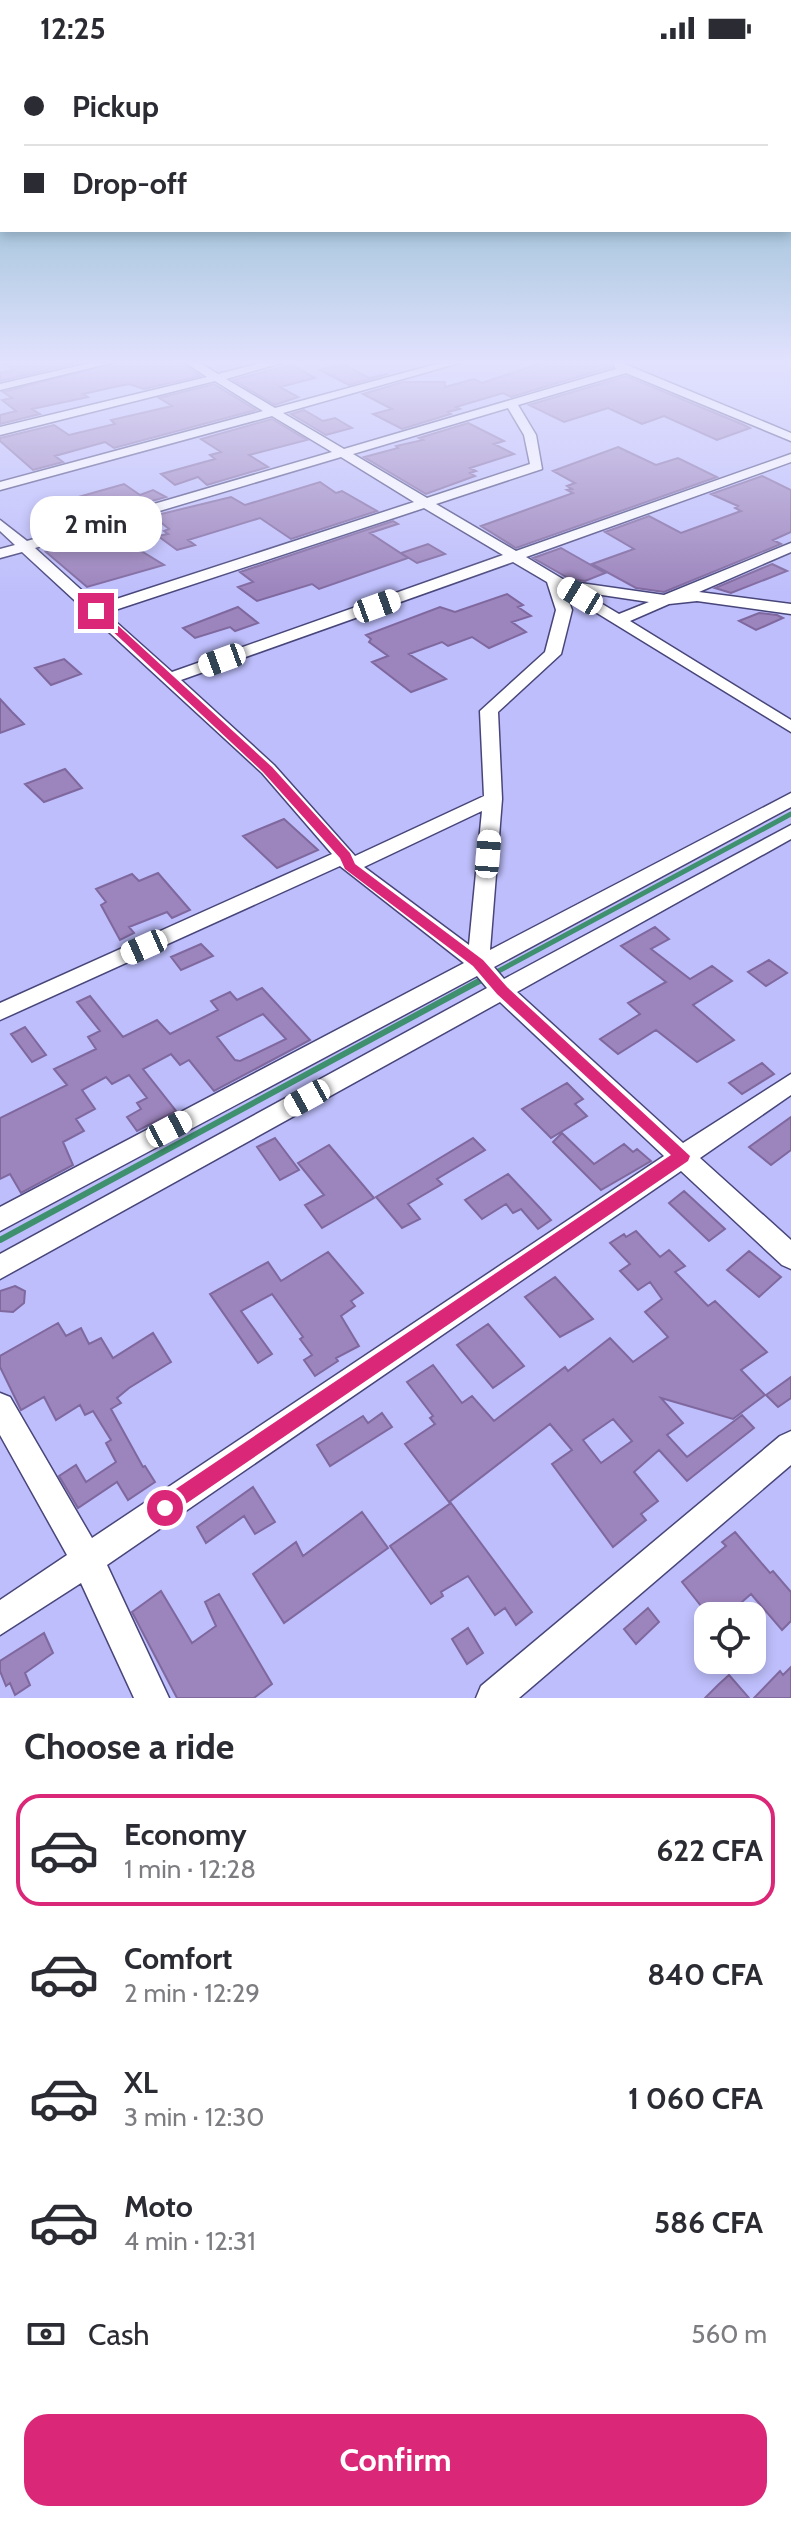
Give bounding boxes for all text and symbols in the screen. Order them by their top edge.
text: 12:25 [40,10,106,47]
text: Pickup [72,88,159,125]
text: Drop-off [72,165,187,202]
callout: 2 min [30,495,162,551]
text: 2 min [65,508,127,540]
car [553,573,607,619]
car [350,587,404,625]
route end [78,593,114,629]
car [195,641,249,679]
car [474,829,502,879]
car [117,926,171,968]
car [280,1076,334,1120]
car [142,1107,196,1151]
route start [147,1490,183,1526]
map controls [694,1602,766,1674]
button: locate [694,1602,766,1674]
text: Choose a ride [24,1724,234,1768]
icon: car [28,1814,100,1886]
text: Economy [124,1816,247,1853]
text: 622 CFA [656,1832,763,1869]
text: 1 min · 12:28 [124,1853,256,1885]
icon: car [28,1938,100,2010]
text: Comfort [124,1940,232,1977]
text: 840 CFA [647,1956,763,1993]
text: 2 min · 12:29 [124,1977,260,2009]
icon: car [28,2062,100,2134]
text: XL [124,2064,158,2101]
text: 1 060 CFA [628,2080,763,2117]
text: 3 min · 12:30 [124,2101,264,2133]
icon: car [28,2186,100,2258]
text: Moto [124,2188,193,2225]
text: 586 CFA [654,2204,763,2241]
text: 4 min · 12:31 [124,2225,256,2257]
icon: cash [24,2312,68,2356]
text: Cash [88,2316,150,2353]
text: 560 m [691,2318,767,2350]
button: Confirm [24,2414,767,2506]

